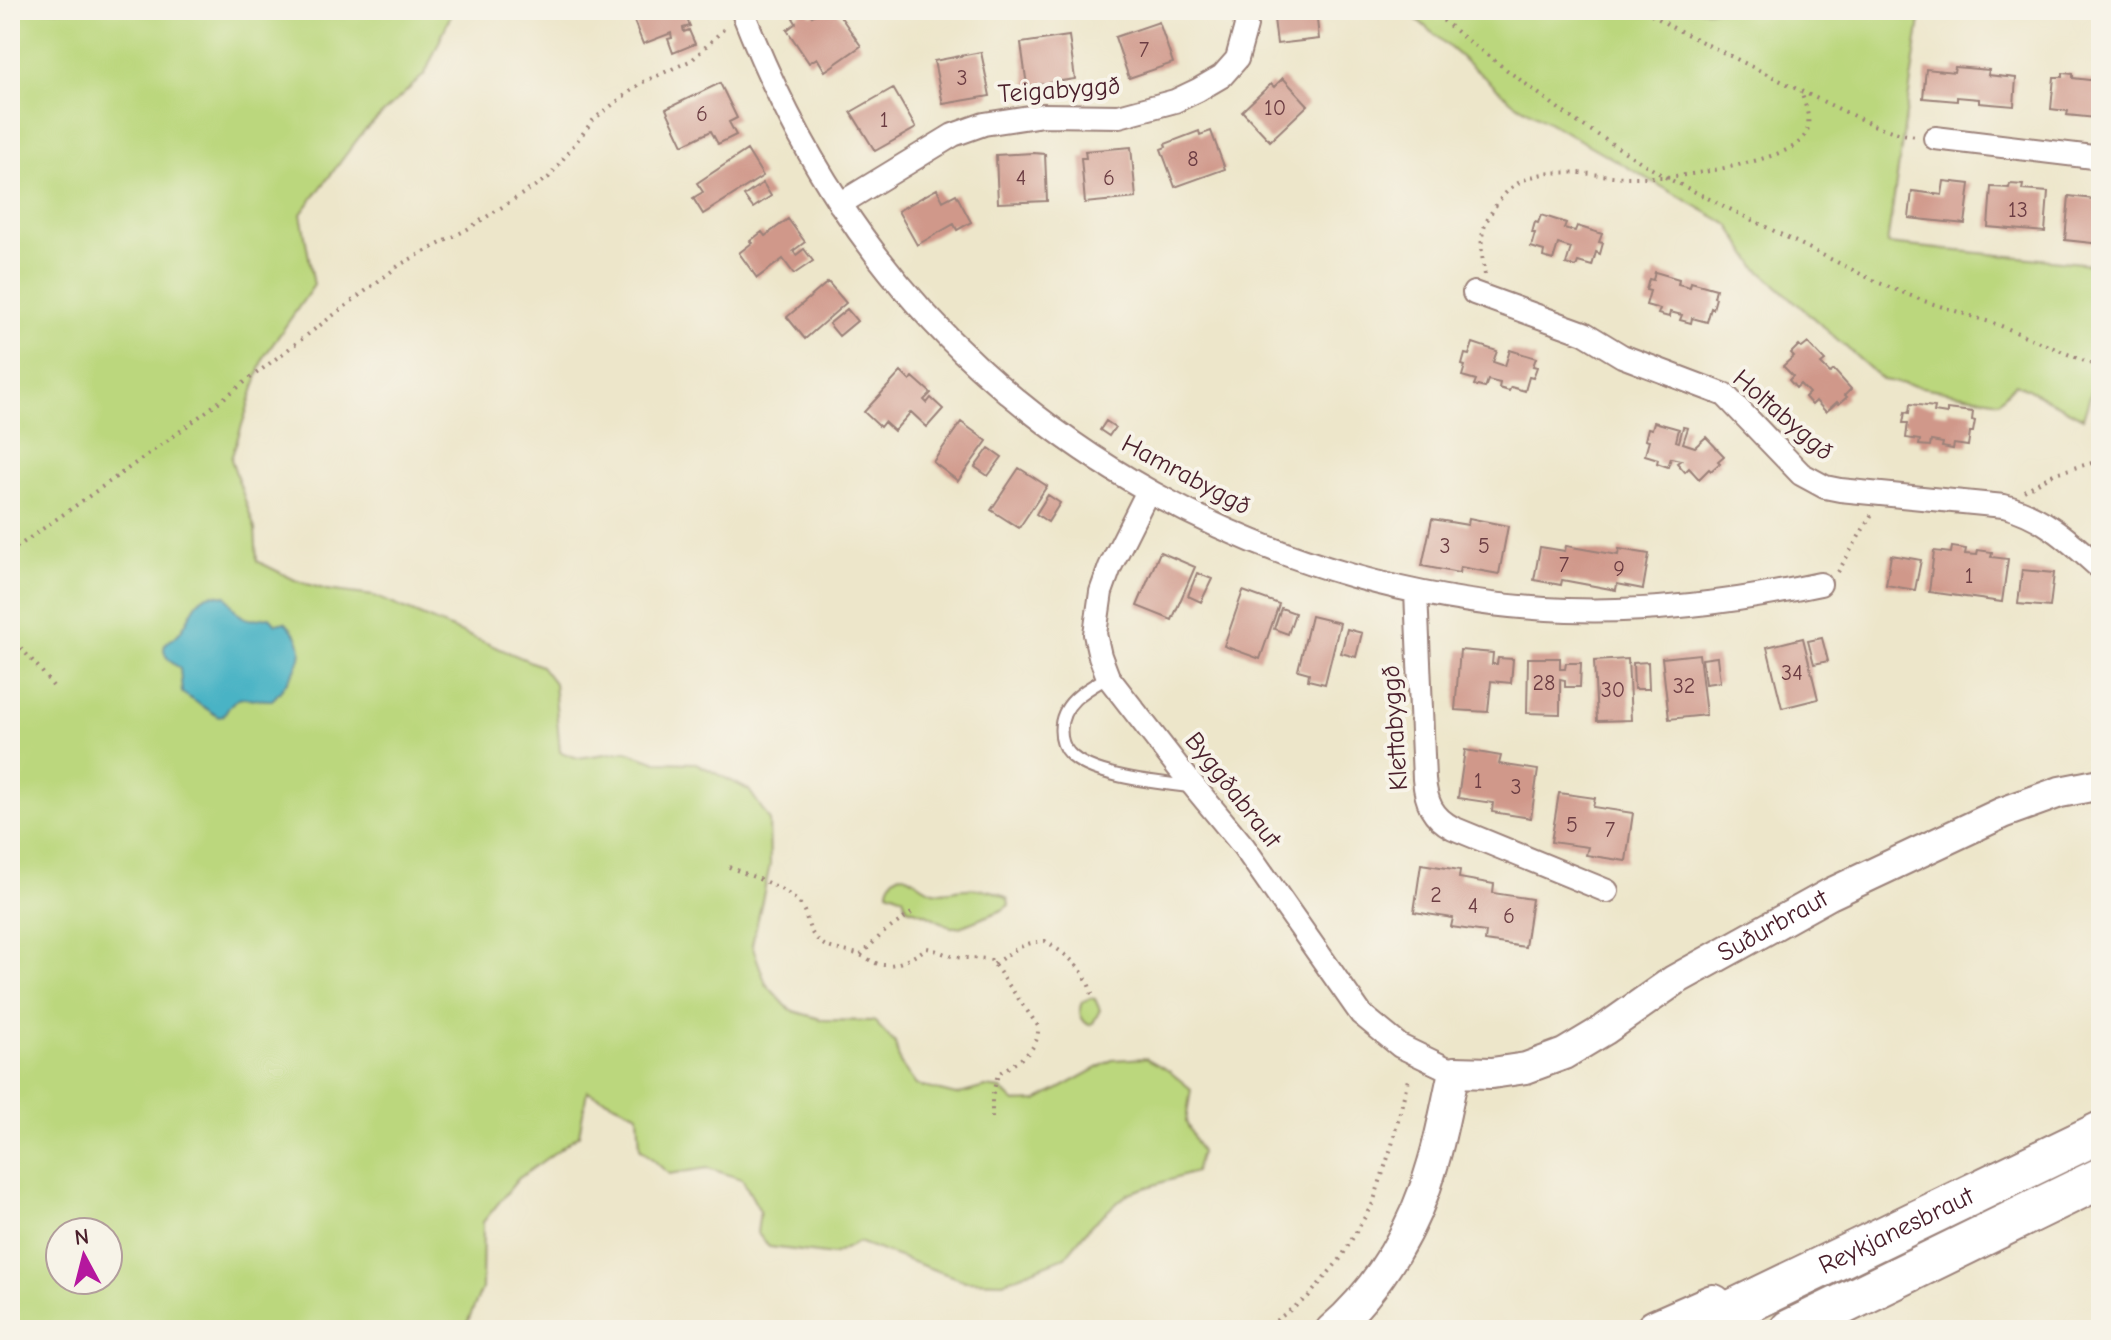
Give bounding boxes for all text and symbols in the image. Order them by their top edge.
house number: 7 [1139,37,1150,63]
house number: 3 [956,65,968,91]
street label: Teigabyggð [997,71,1121,109]
house number: 10 [1264,95,1286,121]
house number: 6 [696,101,708,127]
house number: 1 [880,107,888,133]
house number: 8 [1187,146,1199,172]
house number: 4 [1016,165,1026,191]
house number: 6 [1103,165,1115,191]
house number: 13 [2008,197,2028,223]
street label: Holtabyggð [1727,363,1839,467]
street label: Hamrabyggð [1116,428,1256,522]
house number: 3 [1439,533,1451,559]
house number: 5 [1478,533,1490,559]
house number: 7 [1559,552,1570,578]
house number: 9 [1613,556,1625,582]
house number: 1 [1965,563,1973,589]
house number: 34 [1781,660,1803,686]
street label: Klettabyggð [1376,664,1414,792]
house number: 28 [1533,670,1555,696]
house number: 32 [1673,673,1695,699]
house number: 30 [1601,677,1625,703]
street label: Byggðabraut [1179,726,1288,855]
house number: 1 [1474,768,1482,794]
house number: 3 [1510,774,1522,800]
house number: 5 [1566,812,1578,838]
house number: 7 [1605,817,1616,843]
house number: 2 [1430,882,1442,908]
street label: Suðurbraut [1712,882,1835,968]
house number: 4 [1468,893,1478,919]
house number: 6 [1503,903,1515,929]
street label: Reykjanesbraut [1814,1180,1980,1281]
north arrow [44,1216,124,1296]
text: N [73,1223,90,1251]

